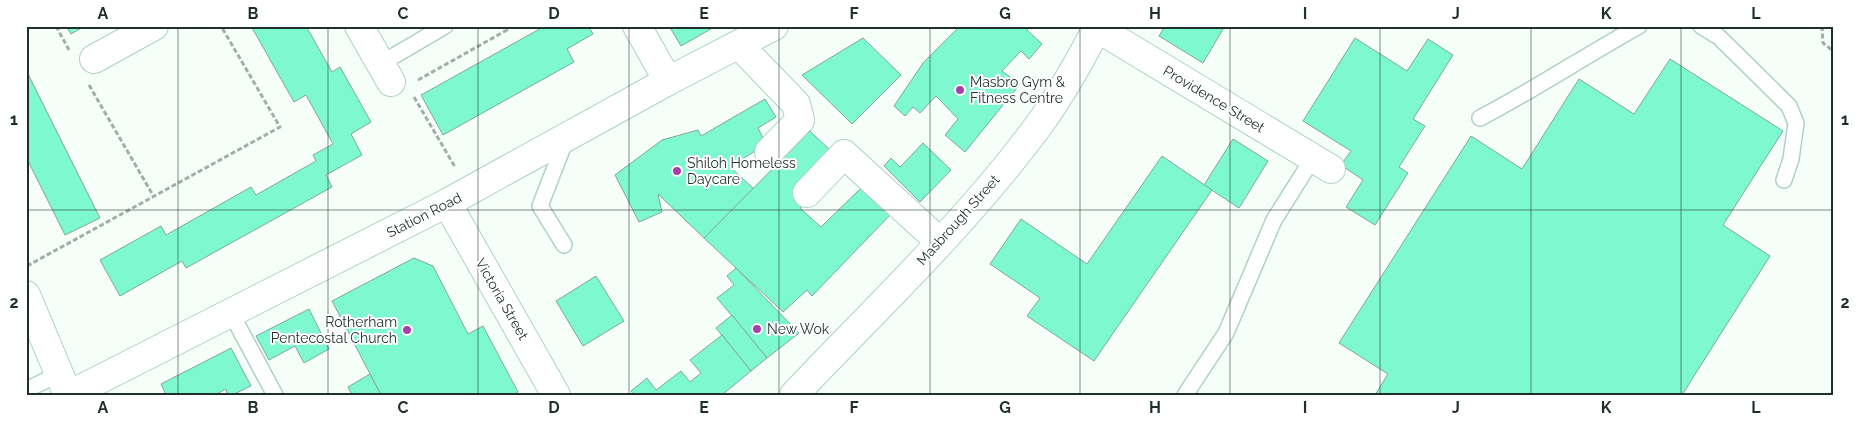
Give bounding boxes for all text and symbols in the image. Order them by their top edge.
text: A [98,4,109,23]
text: B [248,4,259,23]
text: C [398,4,409,23]
text: D [548,4,560,23]
text: E [699,4,709,23]
text: F [849,4,859,23]
text: G [999,4,1011,23]
text: H [1149,4,1161,23]
text: I [1303,4,1307,23]
text: J [1452,4,1460,23]
text: K [1601,4,1612,23]
text: L [1751,4,1761,23]
street label: Providence Street [1160,62,1268,136]
place label: Masbro Gym & Fitness Centre [970,74,1066,106]
marker: Masbro Gym & Fitness Centre [954,84,966,96]
text: 1 [10,110,18,129]
text: 1 [1841,110,1849,129]
place label: Shiloh Homeless Daycare [687,155,796,187]
marker: Shiloh Homeless Daycare [671,165,683,177]
street label: Masbrough Street [913,171,1003,268]
street label: Station Road [384,189,464,241]
street label: Victoria Street [472,256,532,343]
text: 2 [9,293,19,312]
text: 2 [1840,293,1850,312]
place label: Rotherham Pentecostal Church [271,314,397,346]
place label: New Wok [767,321,830,337]
marker: New Wok [751,323,763,335]
marker: Rotherham Pentecostal Church [401,324,413,336]
text: A [98,398,109,417]
text: B [248,398,259,417]
text: C [398,398,409,417]
text: D [548,398,560,417]
text: E [699,398,709,417]
text: F [849,398,859,417]
text: G [999,398,1011,417]
text: H [1149,398,1161,417]
text: I [1303,398,1307,417]
text: J [1452,398,1460,417]
text: K [1601,398,1612,417]
text: L [1751,398,1761,417]

